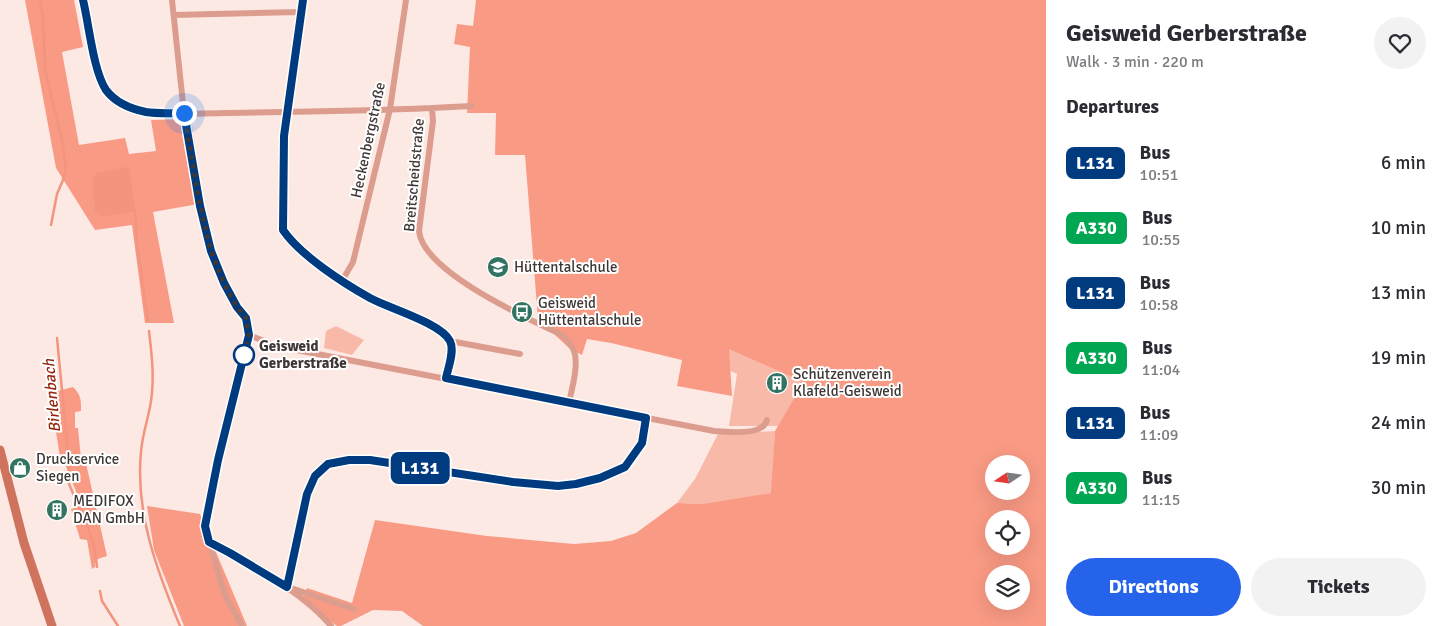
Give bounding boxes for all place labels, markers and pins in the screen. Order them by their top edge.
school or university icon: Hüttentalschule [486,255,510,279]
place label: Hüttentalschule [514,258,617,276]
place label: Geisweid Hüttentalschule [538,294,641,329]
bus stop icon: Geisweid Hüttentalschule [510,300,534,324]
place label: Geisweid Gerberstraße [259,337,347,372]
marker: Geisweid Gerberstraße [233,344,255,366]
place label: Schützenverein Klafeld-Geisweid [793,365,902,400]
building icon: Schützenverein Klafeld-Geisweid [765,371,789,395]
place label: Druckservice Siegen [36,450,119,485]
shop icon: Druckservice Siegen [8,456,32,480]
place label: MEDIFOX DAN GmbH [73,492,145,527]
building icon: MEDIFOX DAN GmbH [45,498,69,522]

